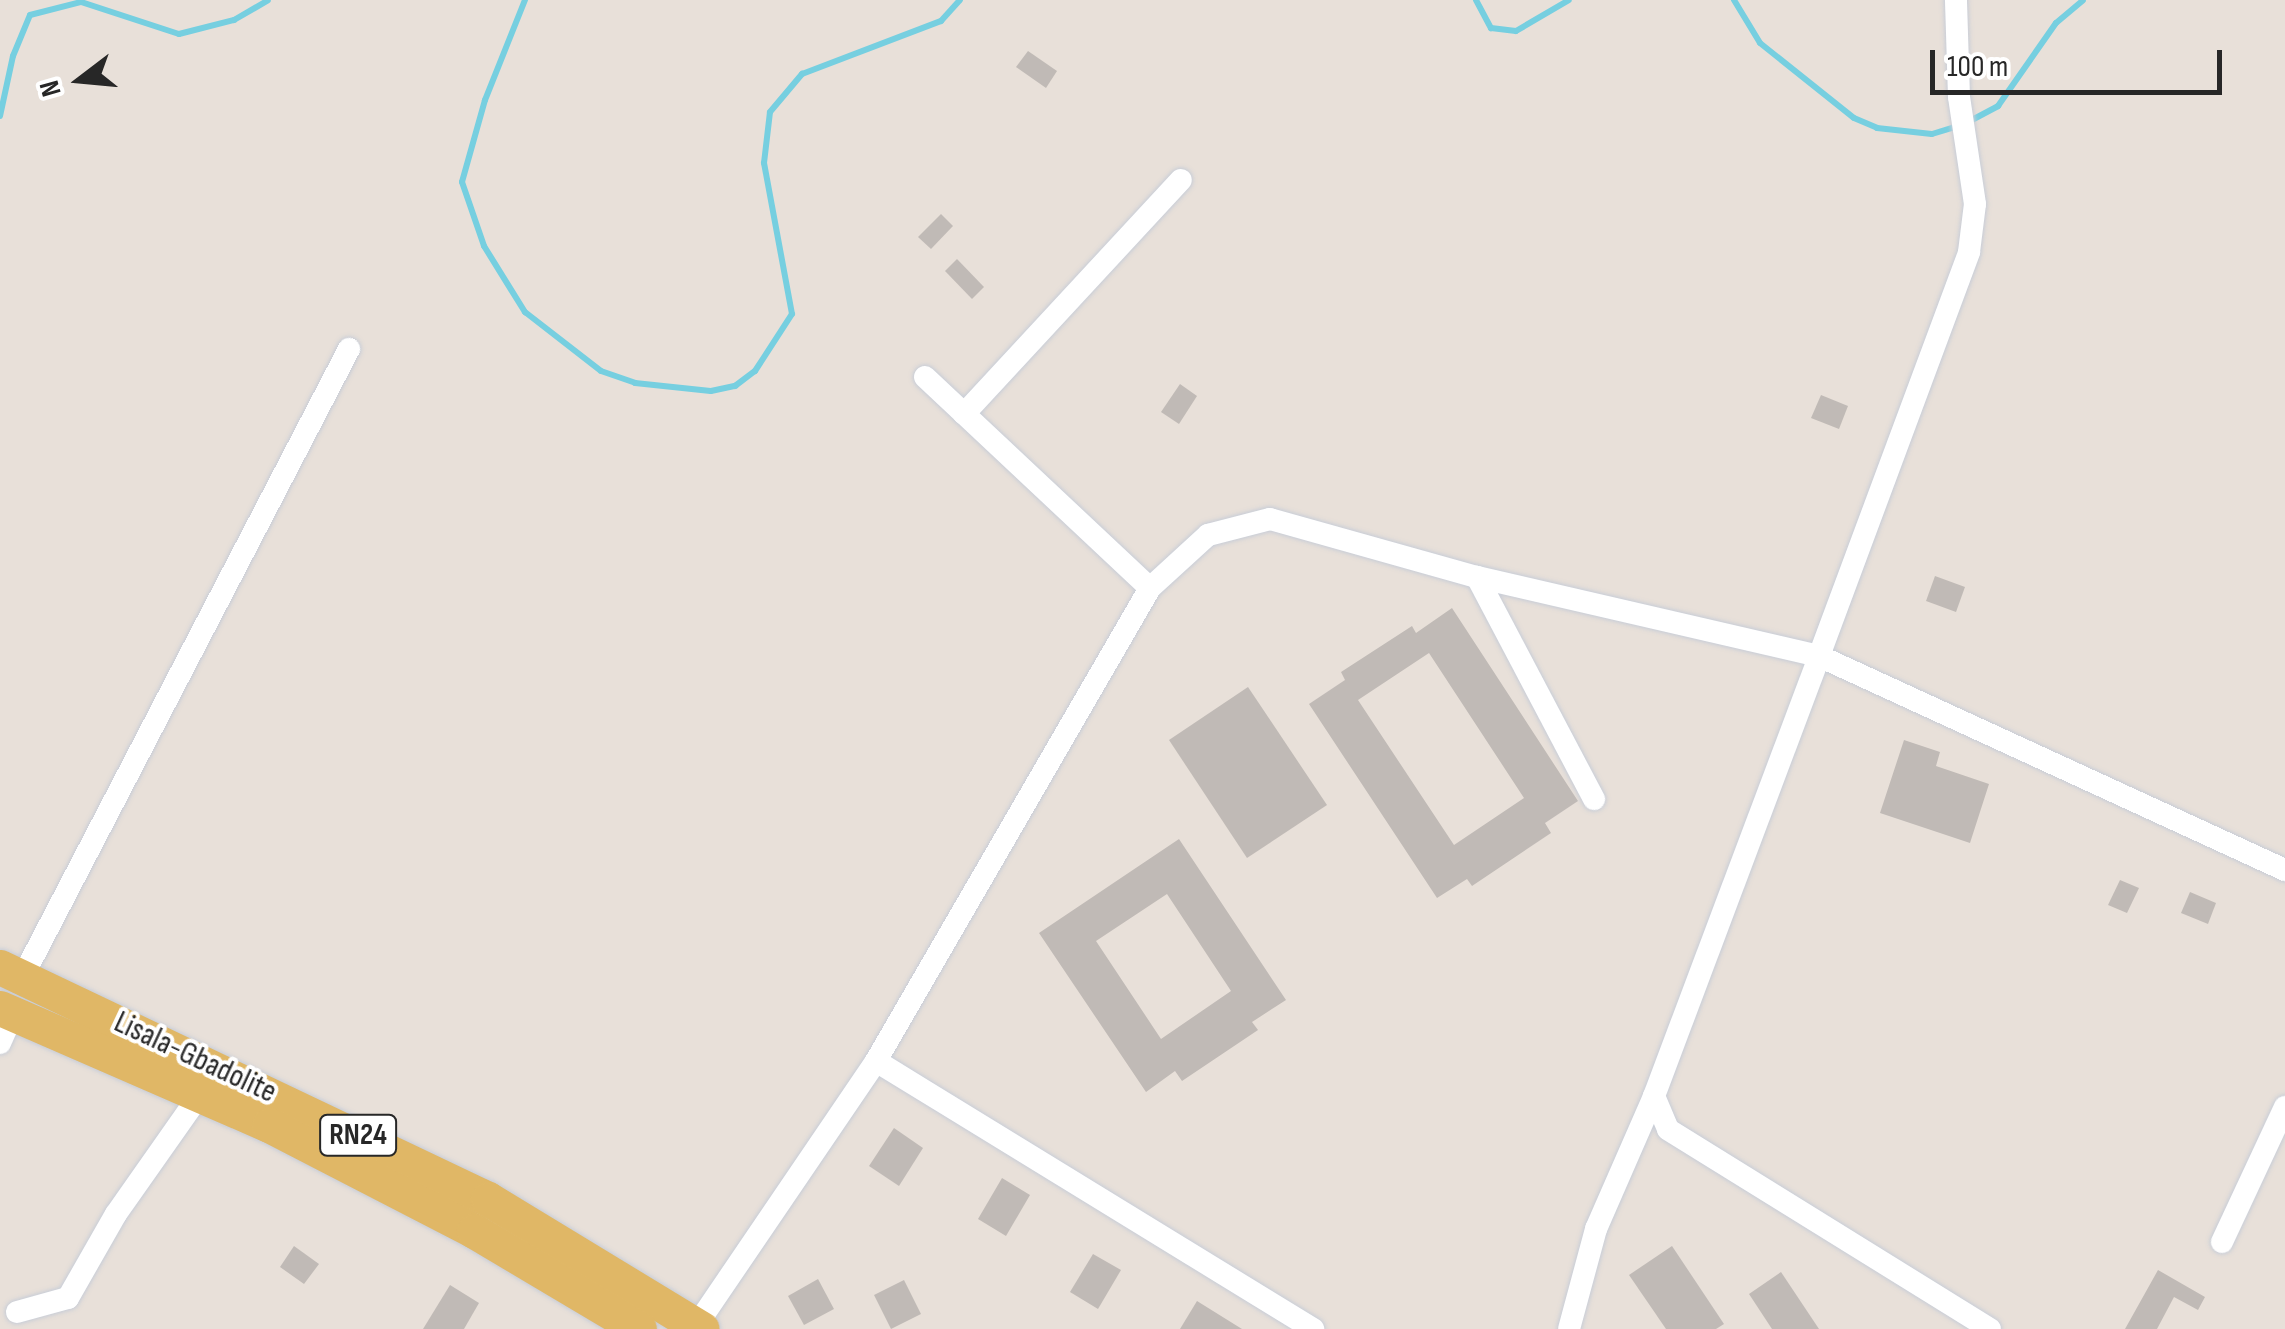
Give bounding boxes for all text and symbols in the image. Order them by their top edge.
north arrow [30,30,130,130]
scale bar [1935,30,2228,92]
text: 100 m [1947,49,2008,85]
text: N [33,77,69,100]
street label: Lisala-Gbadolite [108,1004,282,1112]
road number: RN24 [318,1110,398,1160]

